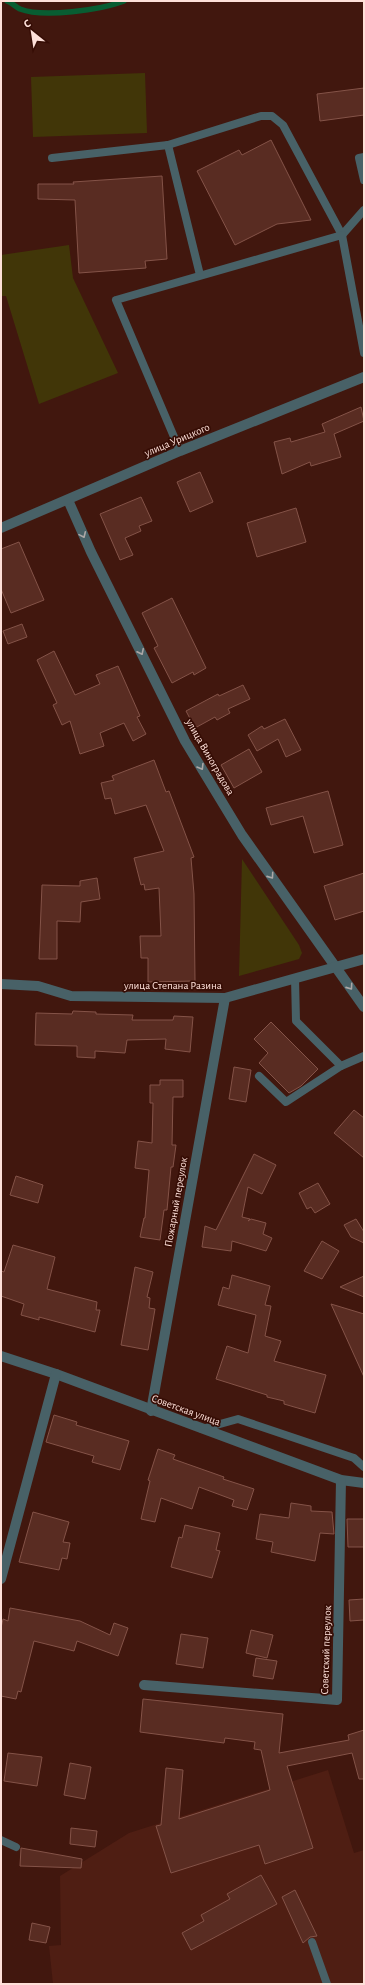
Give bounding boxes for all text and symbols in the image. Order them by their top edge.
north arrow [12,12,52,52]
text: С [22,17,33,30]
street label: улица Урицкого [142,421,211,459]
one-way arrow [79,532,87,539]
one-way arrow [136,648,143,655]
street label: улица Виноградова [183,716,236,797]
one-way arrow [196,763,203,770]
one-way arrow [266,872,274,879]
street label: улица Степана Разина [123,980,222,991]
one-way arrow [345,983,353,990]
street label: Пожарный переулок [163,1156,189,1248]
street label: Советская улица [150,1392,222,1428]
street label: Советский переулок [319,1605,333,1695]

